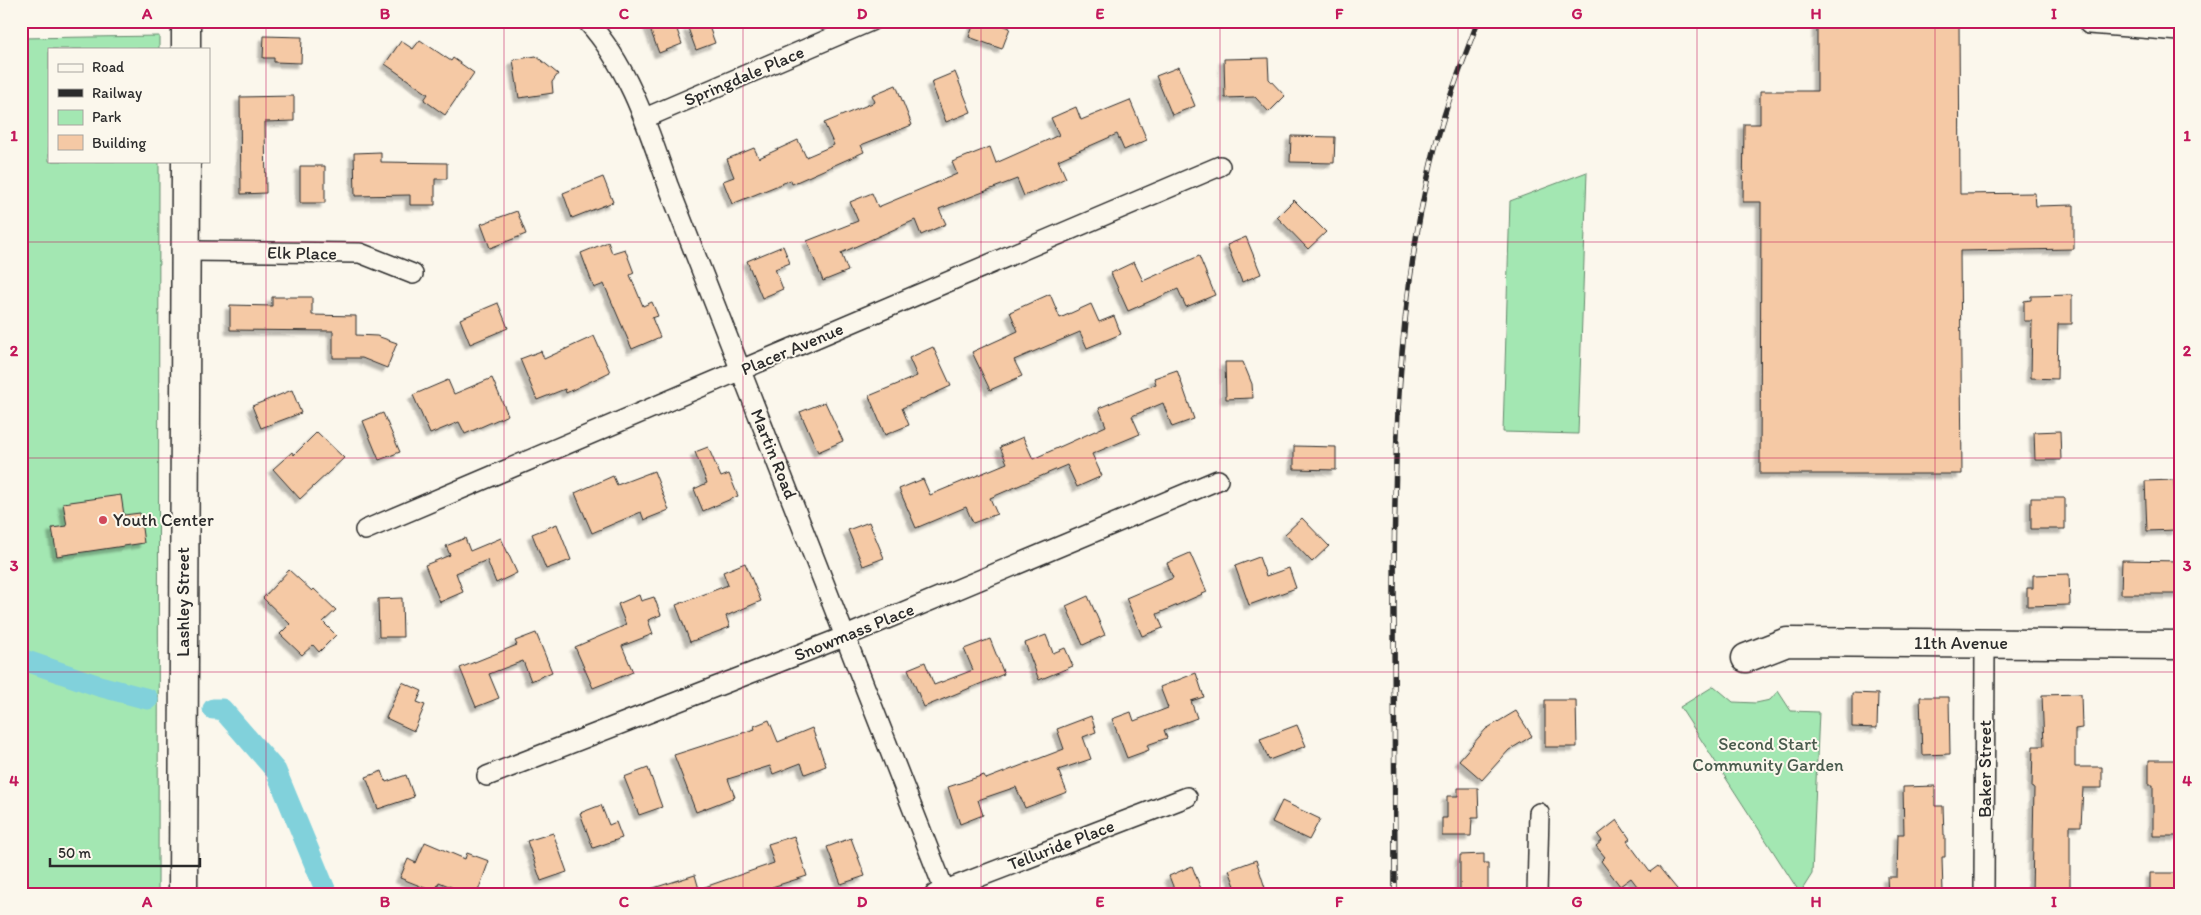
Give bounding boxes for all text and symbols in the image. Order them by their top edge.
text: A [141,4,153,23]
text: B [380,4,391,23]
text: C [619,4,630,23]
text: D [857,4,868,23]
text: E [1096,4,1105,23]
text: F [1335,4,1344,23]
text: G [1571,4,1583,23]
text: H [1810,4,1822,23]
text: I [2051,4,2057,23]
street label: Springdale Place [681,41,807,111]
legend [48,48,210,162]
text: Road [92,58,125,76]
text: Railway [92,84,142,102]
text: Park [92,108,122,126]
text: 1 [10,126,18,145]
text: 1 [2183,126,2191,145]
text: Building [92,134,146,152]
street label: Elk Place [267,241,337,265]
street label: Placer Avenue [738,318,846,380]
text: 2 [10,341,19,360]
text: 2 [2183,341,2192,360]
street label: Martin Road [746,406,802,502]
place label: Youth Center [113,509,214,531]
marker: Youth Center [97,514,109,526]
street label: Lashley Street [172,547,194,657]
text: 3 [10,556,19,575]
text: 3 [2183,556,2192,575]
street label: Snowmass Place [791,598,917,666]
street label: 11th Avenue [1914,632,2008,654]
street label: Baker Street [1974,720,1996,818]
park label: Second Start Community Garden [1692,733,1844,776]
text: 4 [9,771,19,790]
text: 4 [2182,771,2192,790]
street label: Telluride Place [1005,815,1117,875]
scale bar [50,835,200,867]
text: 50 m [58,844,91,862]
text: A [141,892,153,911]
text: B [380,892,391,911]
text: C [619,892,630,911]
text: D [857,892,868,911]
text: E [1096,892,1105,911]
text: F [1335,892,1344,911]
text: G [1571,892,1583,911]
text: H [1810,892,1822,911]
text: I [2051,892,2057,911]

